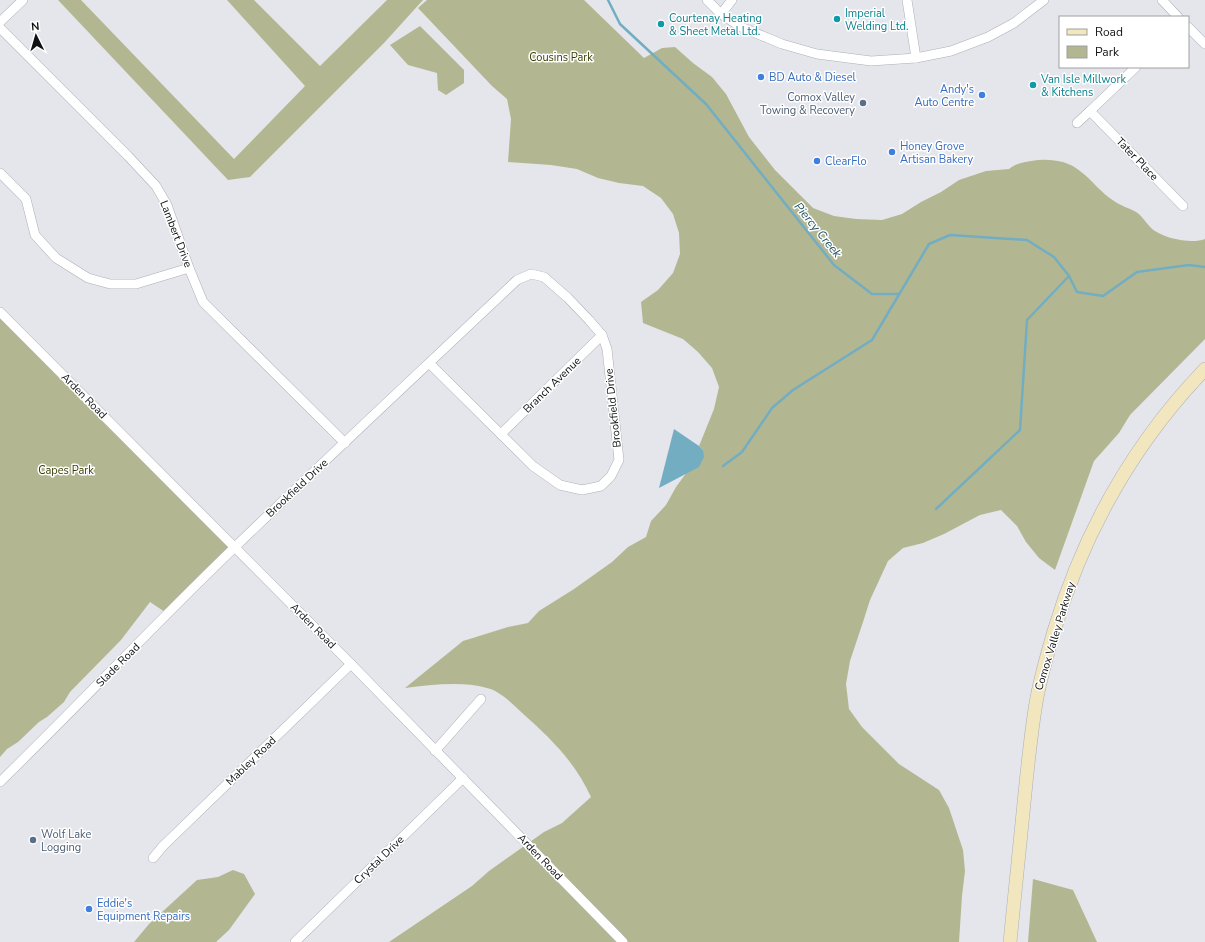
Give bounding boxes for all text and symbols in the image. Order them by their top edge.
place label: Imperial Welding Ltd. [845,6,908,34]
place label: Courtenay Heating & Sheet Metal Ltd. [669,11,762,39]
marker: Imperial Welding Ltd. [832,14,842,24]
north arrow [16,16,56,56]
legend [1059,16,1189,68]
text: N [30,19,40,34]
marker: Courtenay Heating & Sheet Metal Ltd. [656,19,666,29]
text: Road [1095,24,1123,40]
text: Park [1095,44,1120,60]
park label: Cousins Park [529,50,593,65]
place label: BD Auto & Diesel [769,70,857,85]
marker: BD Auto & Diesel [756,72,766,82]
place label: Van Isle Millwork & Kitchens [1040,72,1126,100]
marker: Van Isle Millwork & Kitchens [1028,80,1038,90]
place label: Andy's Auto Centre [914,82,974,110]
place label: Comox Valley Towing & Recovery [760,90,855,118]
marker: Andy's Auto Centre [977,90,987,100]
marker: Comox Valley Towing & Recovery [858,98,868,108]
street label: Tater Place [1113,134,1162,184]
place label: Honey Grove Artisan Bakery [900,139,974,167]
marker: Honey Grove Artisan Bakery [887,147,897,157]
place label: ClearFlo [825,154,867,169]
marker: ClearFlo [812,156,822,166]
street label: Lambert Drive [156,198,196,270]
water label: Piercy Creek [791,199,846,262]
street label: Branch Avenue [520,353,584,416]
street label: Brookfield Drive [601,368,625,448]
street label: Arden Road [58,370,110,422]
street label: Brookfield Drive [263,455,331,521]
park label: Capes Park [38,463,94,478]
street label: Comox Valley Parkway [1031,579,1079,692]
street label: Arden Road [287,600,339,652]
street label: Slade Road [93,640,143,690]
street label: Mabley Road [223,733,279,789]
place label: Wolf Lake Logging [41,827,91,855]
street label: Arden Road [514,831,566,883]
street label: Crystal Drive [351,832,407,888]
marker: Wolf Lake Logging [28,835,38,845]
place label: Eddie's Equipment Repairs [97,896,190,924]
marker: Eddie's Equipment Repairs [84,904,94,914]

